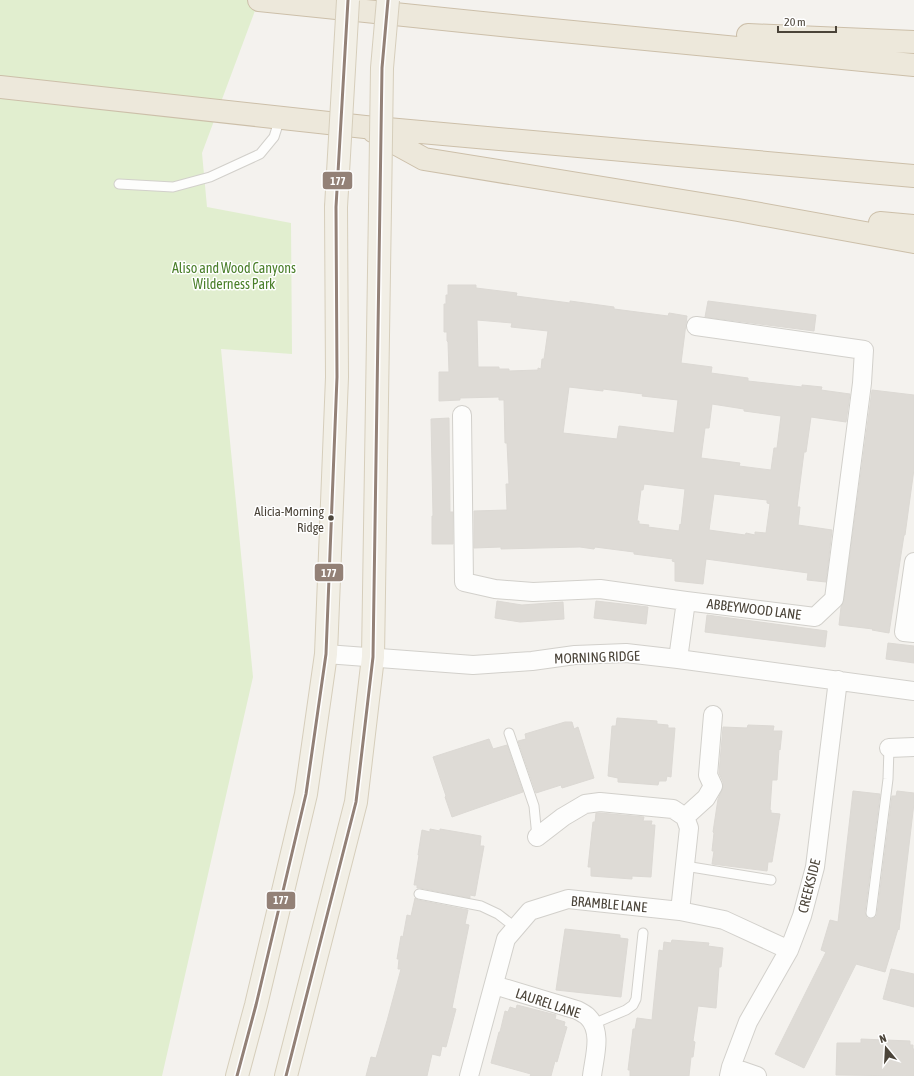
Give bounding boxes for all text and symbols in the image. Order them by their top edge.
scale bar [778,8,836,34]
text: 20 m [784,15,806,29]
line badge: 177 [322,171,353,190]
text: 177 [330,175,346,187]
park label: Aliso and Wood Canyons Wilderness Park [172,260,296,292]
place label: Alicia-Morning Ridge [254,504,324,535]
marker: Alicia-Morning Ridge [326,513,336,523]
line badge: 177 [314,563,344,582]
text: 177 [321,567,337,579]
street label: ABBEYWOOD LANE [706,595,802,623]
street label: MORNING RIDGE [554,648,640,666]
street label: CREEKSIDE [795,857,823,915]
line badge: 177 [266,891,296,910]
street label: BRAMBLE LANE [570,893,648,915]
text: 177 [273,894,289,906]
street label: LAUREL LANE [514,985,583,1021]
north arrow [866,1028,906,1068]
text: N [878,1032,888,1045]

